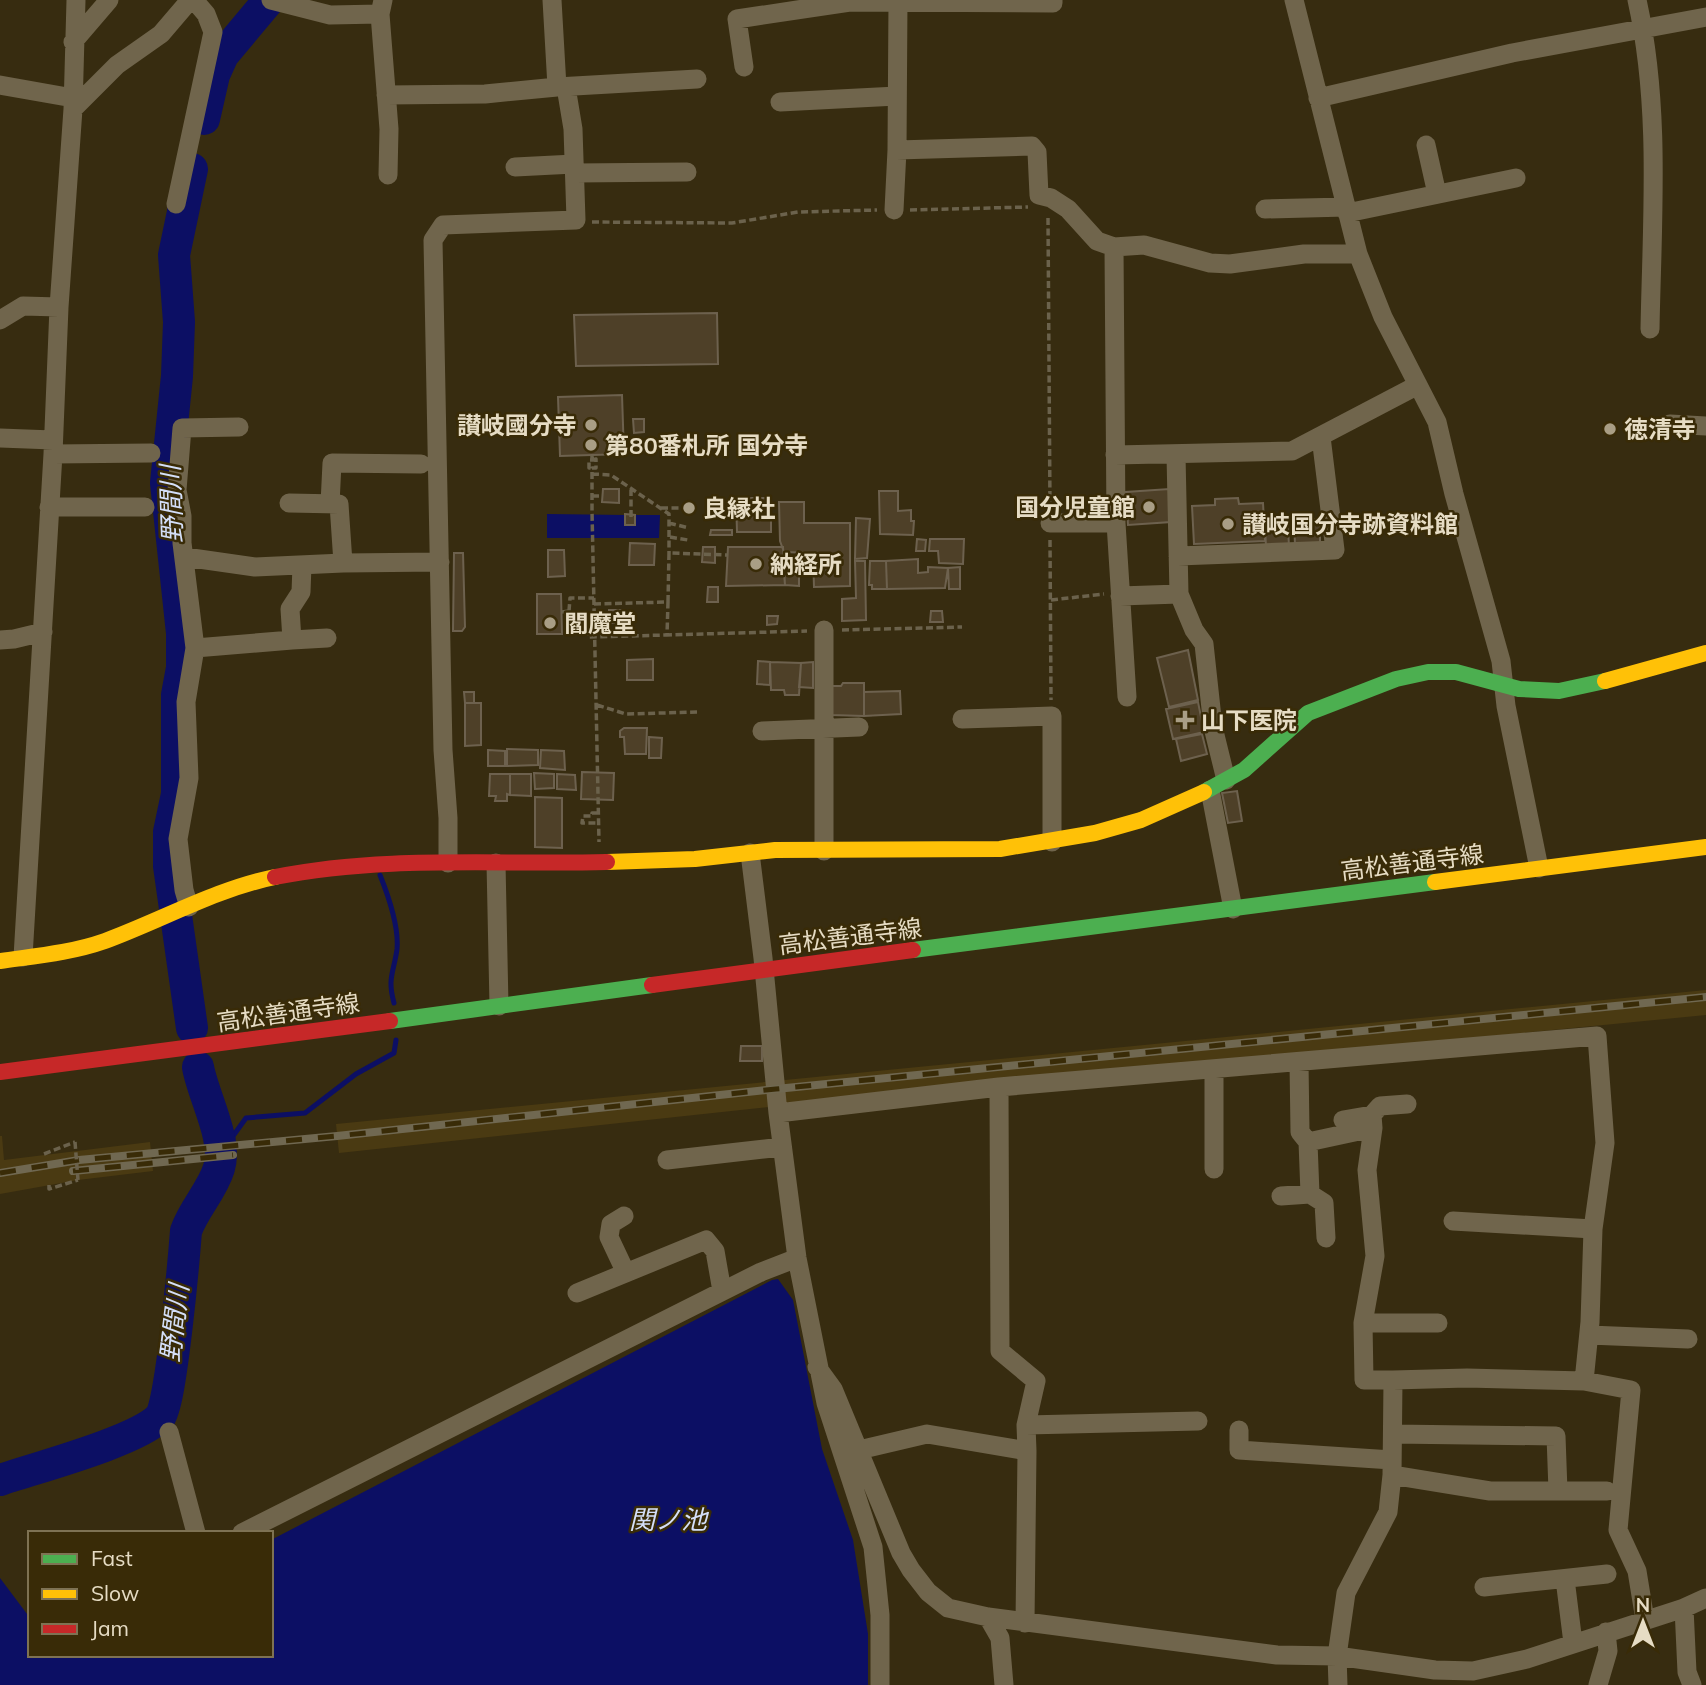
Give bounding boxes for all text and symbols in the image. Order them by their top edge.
place label: 讃岐國分寺 [457,410,577,440]
place label: 徳清寺 [1624,414,1696,444]
marker: 讃岐國分寺 [583,417,599,433]
marker: 徳清寺 [1602,421,1618,437]
place label: 第80番札所 国分寺 [605,430,808,460]
marker: 第80番札所 国分寺 [583,437,599,453]
water label: 野間川 [153,461,189,544]
place label: 国分児童館 [1015,492,1135,522]
place label: 良縁社 [703,493,775,523]
marker: 国分児童館 [1141,499,1157,515]
marker: 良縁社 [681,500,697,516]
place label: 讃岐国分寺跡資料館 [1242,509,1458,539]
marker: 讃岐国分寺跡資料館 [1220,516,1236,532]
place label: 納経所 [770,549,842,579]
marker: 納経所 [748,556,764,572]
place label: 閻魔堂 [564,608,636,638]
marker: 閻魔堂 [542,615,558,631]
place label: 山下医院 [1201,705,1297,735]
marker: 山下医院 [1175,710,1195,730]
street label: 高松善通寺線 [1339,838,1485,886]
street label: 高松善通寺線 [777,912,923,960]
street label: 高松善通寺線 [215,987,361,1037]
water label: 野間川 [153,1279,195,1364]
water label: 関ノ池 [629,1503,710,1536]
legend [28,1531,273,1657]
text: Fast [91,1545,133,1571]
text: Slow [91,1580,139,1606]
north arrow [1608,1587,1678,1657]
text: N [1636,1593,1650,1617]
text: Jam [91,1615,129,1641]

